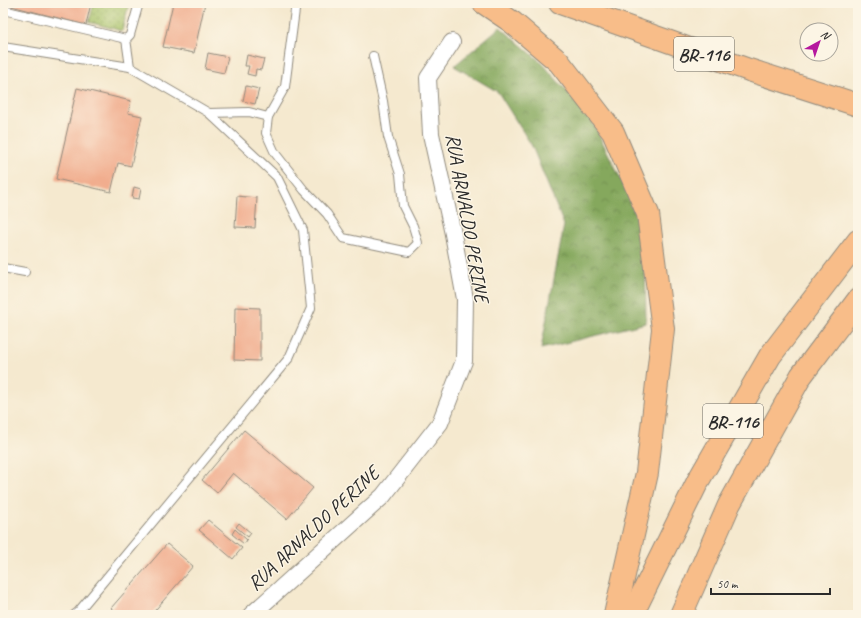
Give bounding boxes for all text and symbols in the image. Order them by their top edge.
north arrow [799,22,839,62]
text: N [818,27,834,43]
road number: BR-116 [674,37,734,71]
street label: RUA ARNALDO PERINE [440,132,495,307]
road number: BR-116 [703,404,763,438]
street label: RUA ARNALDO PERINE [242,459,387,596]
scale bar [711,570,830,596]
text: 50 m [717,576,739,592]

